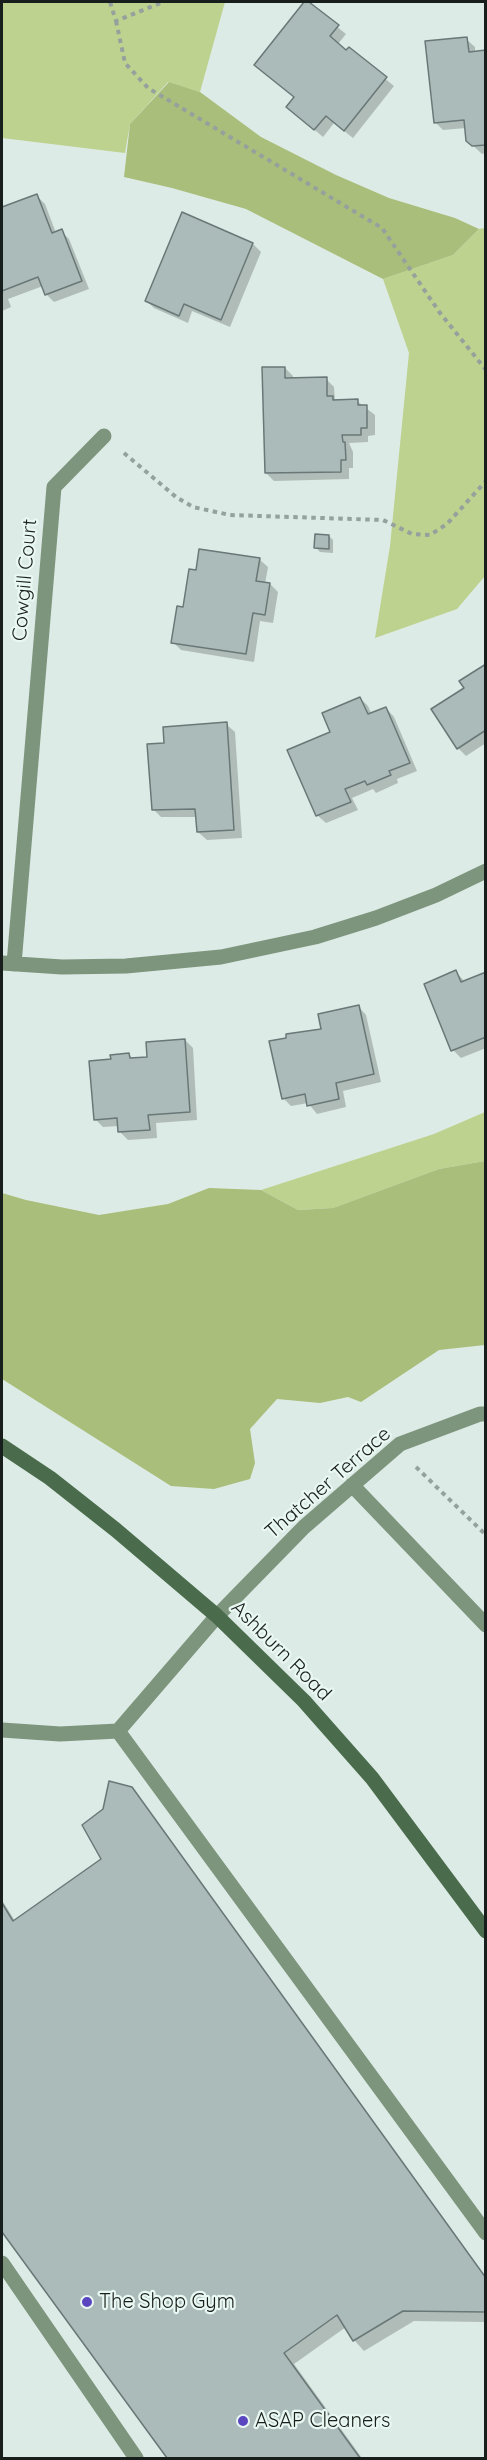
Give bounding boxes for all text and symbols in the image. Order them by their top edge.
street label: Cowgill Court [8,518,42,642]
street label: Thatcher Terrace [260,1422,396,1544]
street label: Ashburn Road [226,1596,336,1706]
place label: The Shop Gym [99,2290,235,2314]
marker: The Shop Gym [80,2295,94,2309]
place label: ASAP Cleaners [255,2409,390,2433]
marker: ASAP Cleaners [236,2414,250,2428]

